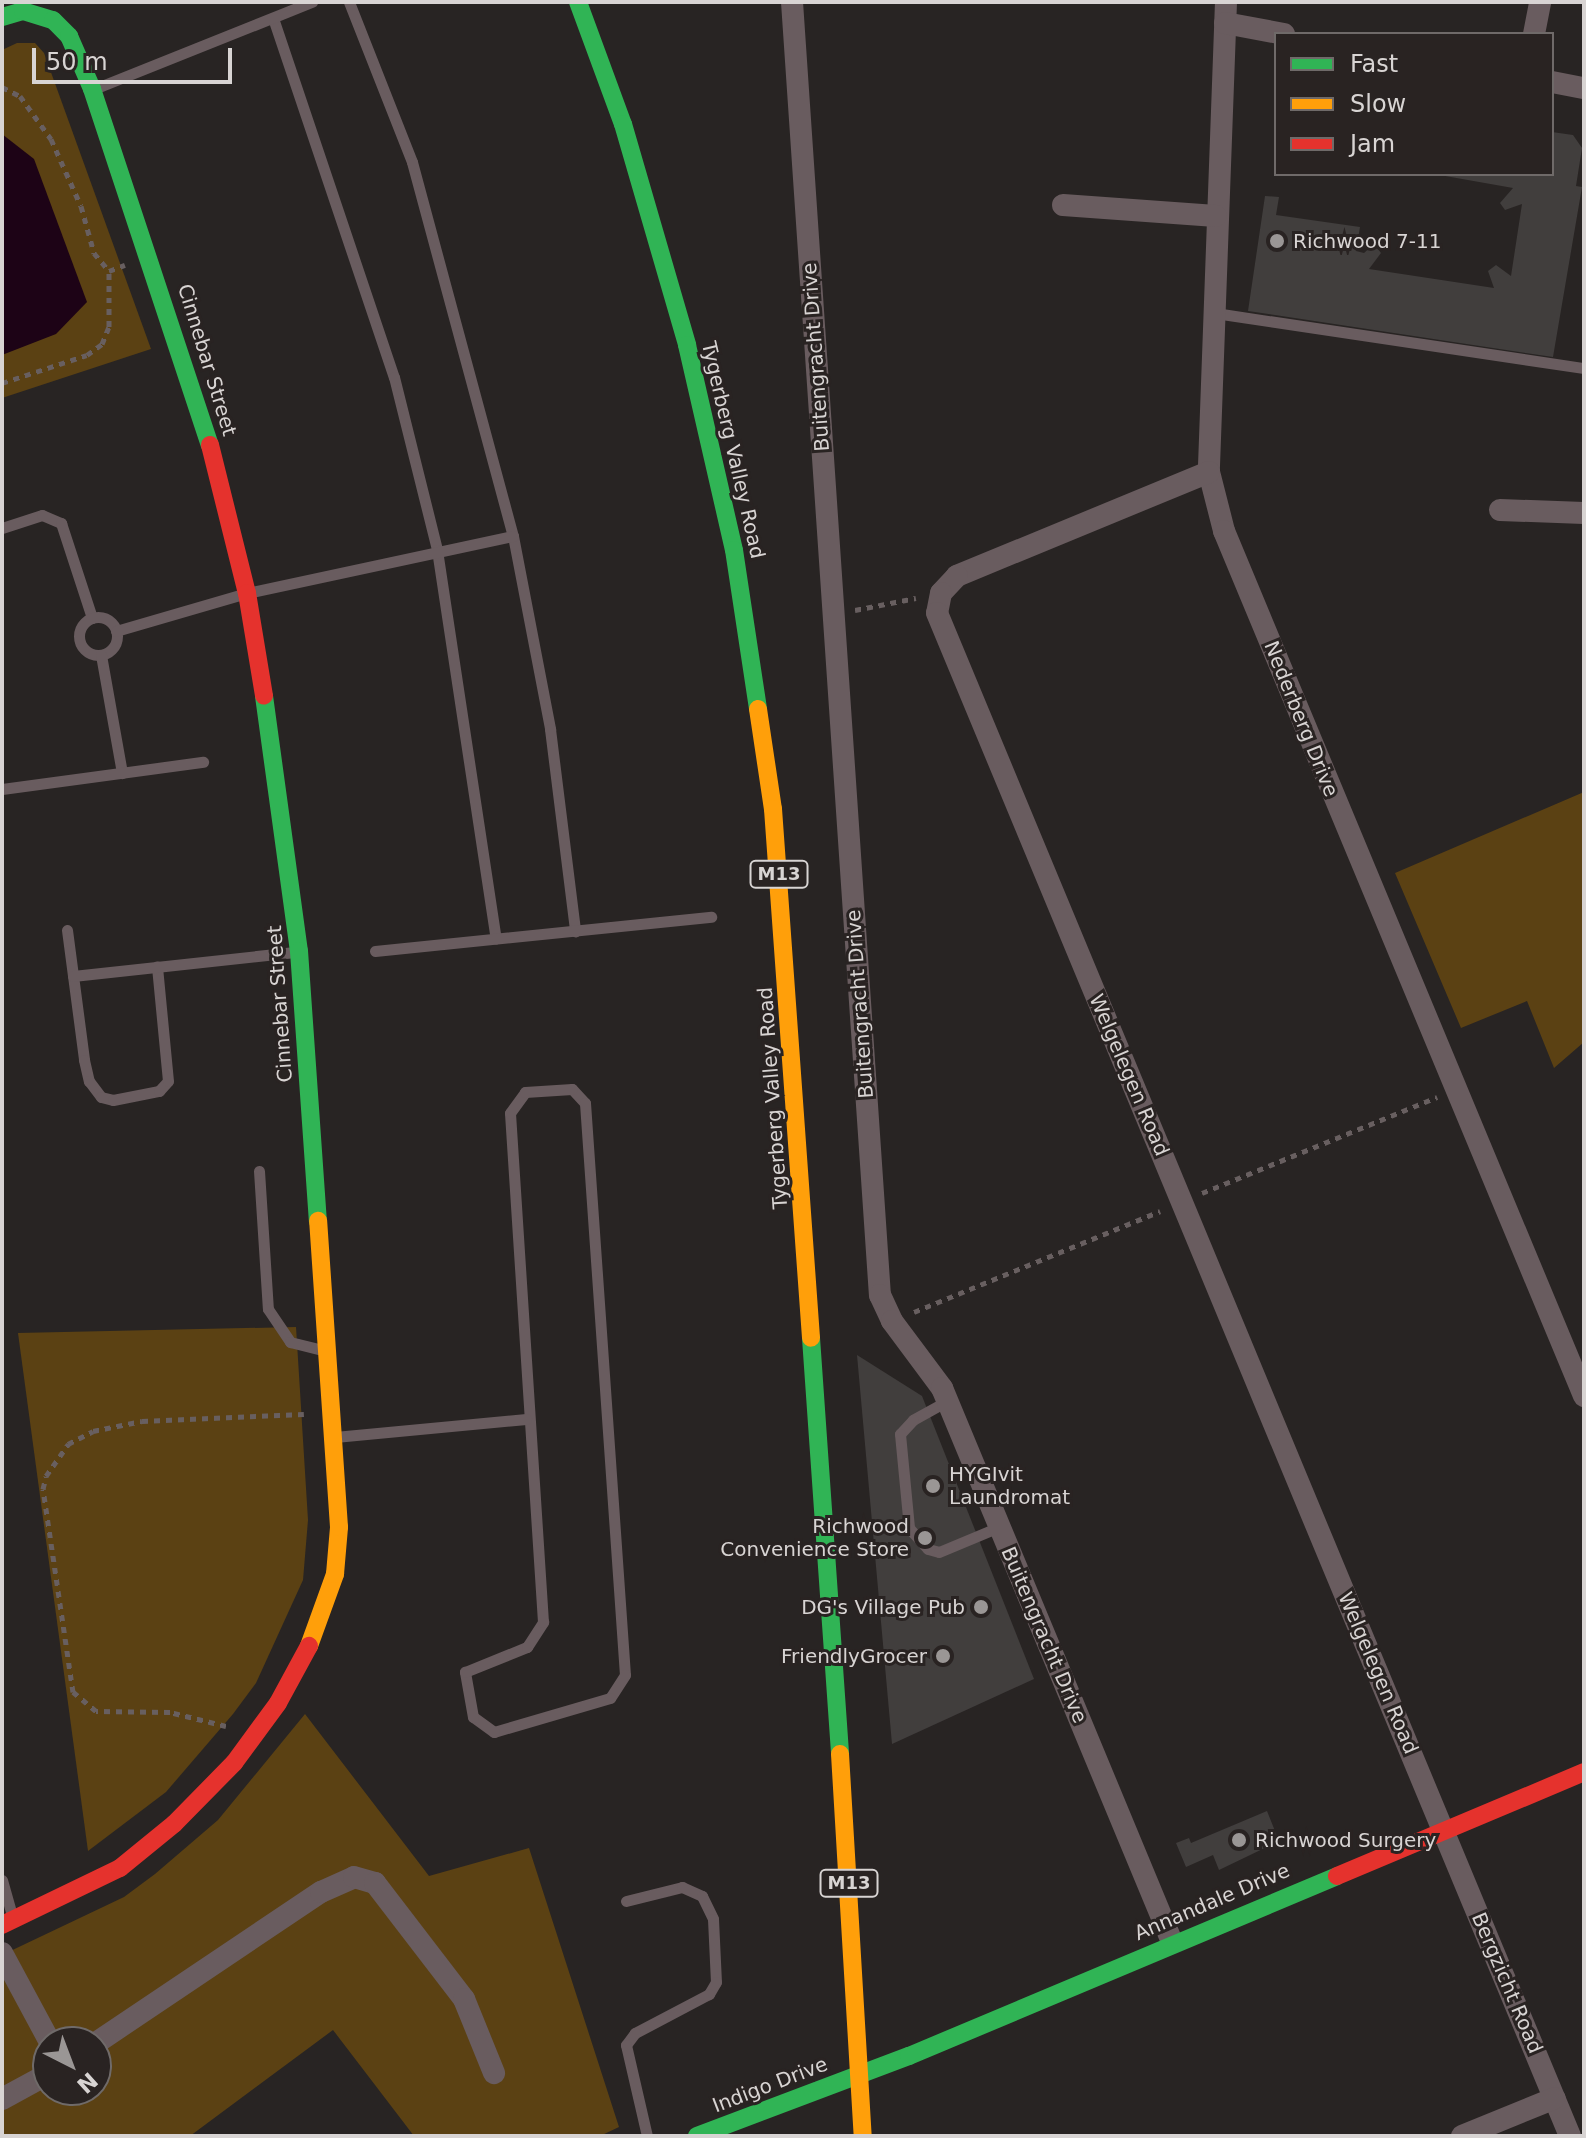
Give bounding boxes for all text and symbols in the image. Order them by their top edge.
scale bar [36,32,236,82]
legend [1274,32,1554,176]
text: 50 m [46,48,108,76]
text: Fast [1350,50,1398,78]
text: Slow [1350,90,1406,118]
text: Jam [1350,130,1395,158]
place label: Richwood 7-11 [1293,229,1441,253]
marker: Richwood 7-11 [1268,232,1286,250]
street label: Buitengracht Drive [797,262,835,452]
street label: Cinnebar Street [173,281,241,439]
street label: Tygerberg Valley Road [696,339,770,561]
street label: Nederberg Drive [1259,638,1343,800]
road number: M13 [749,860,809,888]
street label: Buitengracht Drive [841,909,879,1099]
street label: Cinnebar Street [263,925,297,1083]
street label: Tygerberg Valley Road [753,986,793,1210]
street label: Welgelegen Road [1084,990,1174,1160]
place label: HYGIvit Laundromat [949,1462,1070,1509]
marker: HYGIvit Laundromat [924,1477,942,1495]
place label: Richwood Convenience Store [720,1514,909,1561]
marker: Richwood Convenience Store [916,1529,934,1547]
street label: Buitengracht Drive [996,1543,1092,1727]
street label: Welgelegen Road [1333,1588,1423,1758]
place label: DG's Village Pub [801,1595,965,1619]
marker: DG's Village Pub [972,1598,990,1616]
place label: FriendlyGrocer [781,1644,927,1668]
marker: FriendlyGrocer [934,1647,952,1665]
place label: Richwood Surgery [1255,1828,1436,1852]
marker: Richwood Surgery [1230,1831,1248,1849]
street label: Annandale Drive [1131,1858,1293,1946]
road number: M13 [819,1869,879,1897]
street label: Bergzicht Road [1467,1909,1547,2057]
north arrow [32,2026,112,2106]
street label: Indigo Drive [709,2052,831,2118]
text: N [72,2067,102,2098]

